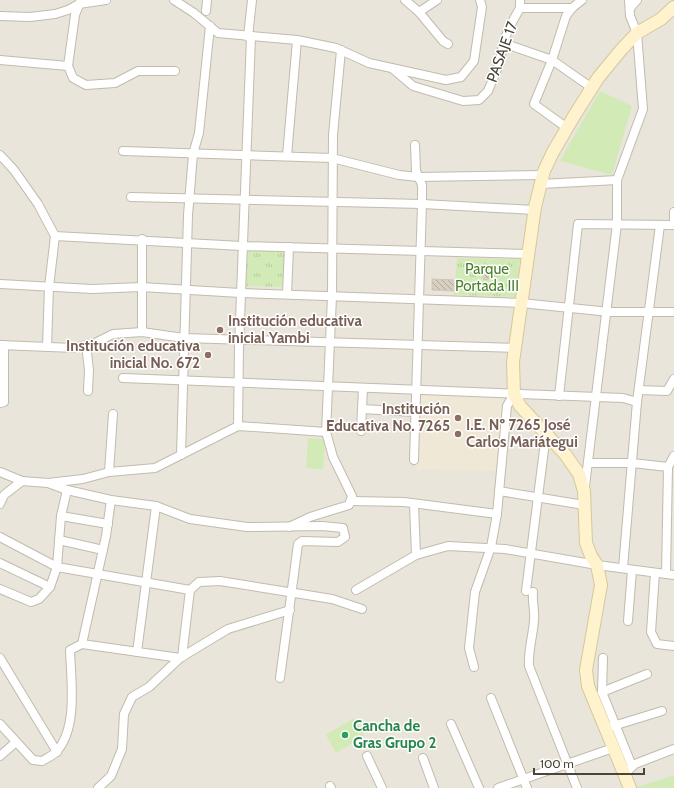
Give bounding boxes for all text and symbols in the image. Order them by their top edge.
street label: PASAJE 17 [483,19,521,85]
park label: Parque Portada III [455,260,519,295]
place label: Institución educativa inicial Yambi [228,312,362,347]
marker: Institución educativa inicial Yambi [215,325,225,335]
place label: Institución educativa inicial No. 672 [66,337,201,372]
marker: Institución educativa inicial No. 672 [203,350,213,360]
place label: Institución Educativa No. 7265 [326,400,450,435]
marker: Institución Educativa No. 7265 [453,413,463,423]
place label: I.E. Nº 7265 José Carlos Mariátegui [466,416,578,451]
marker: I.E. Nº 7265 José Carlos Mariátegui [453,429,463,439]
place label: Cancha de Gras Grupo 2 [353,717,436,752]
marker: Cancha de Gras Grupo 2 [340,730,350,740]
scale bar [534,750,644,776]
text: 100 m [540,756,574,771]

